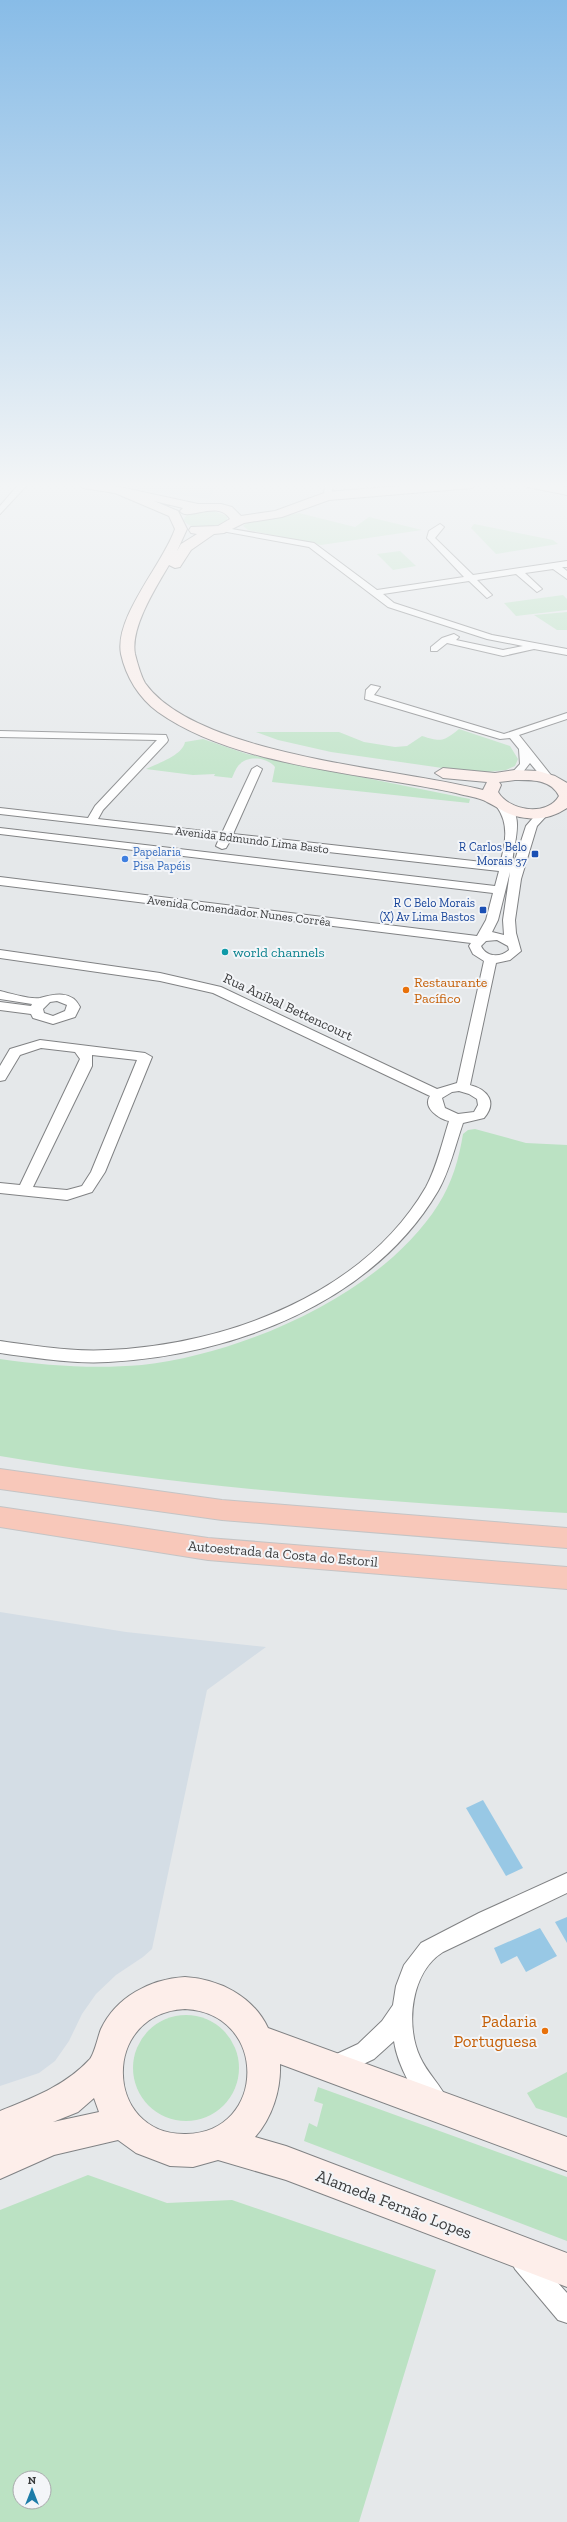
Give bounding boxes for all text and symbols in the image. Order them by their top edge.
street label: Avenida Edmundo Lima Basto [174,824,330,856]
place label: R Carlos Belo Morais 37 [459,840,527,868]
place label: Papelaria Pisa Papéis [133,845,191,873]
marker: R Carlos Belo Morais 37 [530,849,540,859]
marker: Papelaria Pisa Papéis [120,854,130,864]
street label: Avenida Comendador Nunes Corrêa [146,893,332,929]
place label: R C Belo Morais (X) Av Lima Bastos [380,896,475,924]
marker: R C Belo Morais (X) Av Lima Bastos [478,905,488,915]
place label: world channels [233,944,325,961]
marker: world channels [220,947,230,957]
street label: Rua Aníbal Bettencourt [221,970,356,1045]
place label: Restaurante Pacífico [414,974,488,1007]
marker: Restaurante Pacífico [401,985,411,995]
street label: Autoestrada da Costa do Estoril [187,1537,379,1571]
place label: Padaria Portuguesa [453,2011,537,2051]
marker: Padaria Portuguesa [540,2026,550,2036]
street label: Alameda Fernão Lopes [313,2165,475,2243]
north arrow [12,2470,52,2510]
text: N [28,2474,37,2487]

